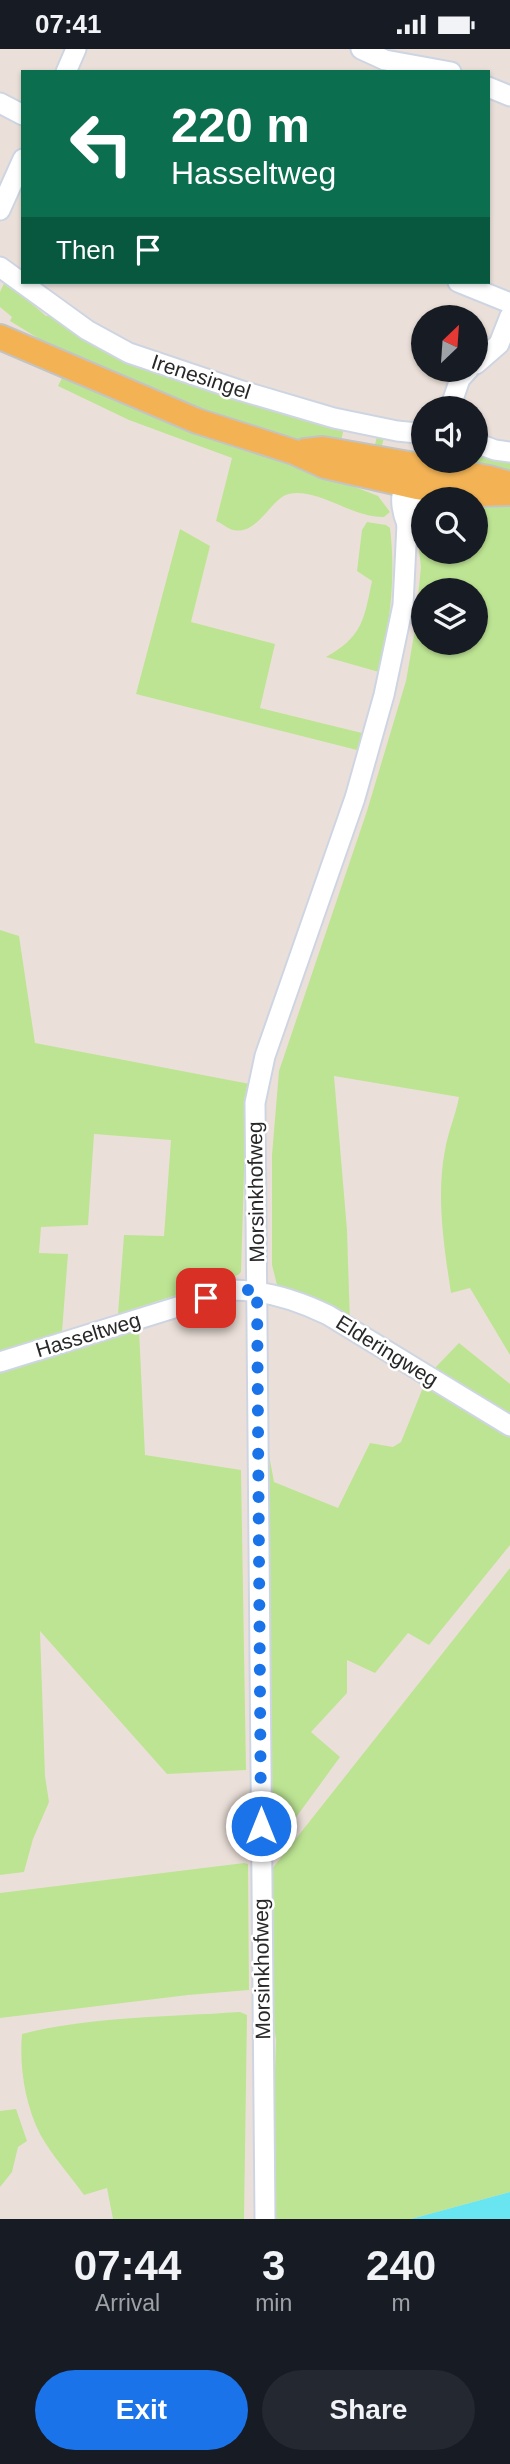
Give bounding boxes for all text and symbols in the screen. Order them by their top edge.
text: 07:41 [35,9,102,39]
icon: left [56,98,147,189]
text: 220 m [171,98,310,152]
text: Hasseltweg [171,155,336,191]
icon: arrive [129,231,167,269]
text: Then [56,235,115,265]
north arrow [411,305,488,381]
map controls [411,305,488,655]
street label: Irenesingel [149,350,254,403]
button: sound [411,396,488,473]
button: search [411,487,488,564]
button: layers [411,578,488,655]
street label: Morsinkhofweg [243,1121,268,1263]
pin [176,1268,236,1328]
icon: arrive [187,1279,225,1317]
street label: Hasseltweg [33,1308,143,1361]
street label: Elderingweg [332,1310,442,1391]
position arrow [224,1789,298,1863]
street label: Morsinkhofweg [249,1898,274,2040]
text: 07:44 [74,2242,181,2289]
text: 3 [262,2242,285,2289]
text: 240 [366,2242,436,2289]
text: Arrival [95,2290,160,2316]
text: min [255,2290,292,2316]
text: m [392,2290,411,2316]
button: Exit [35,2370,248,2450]
button: Share [262,2370,475,2450]

